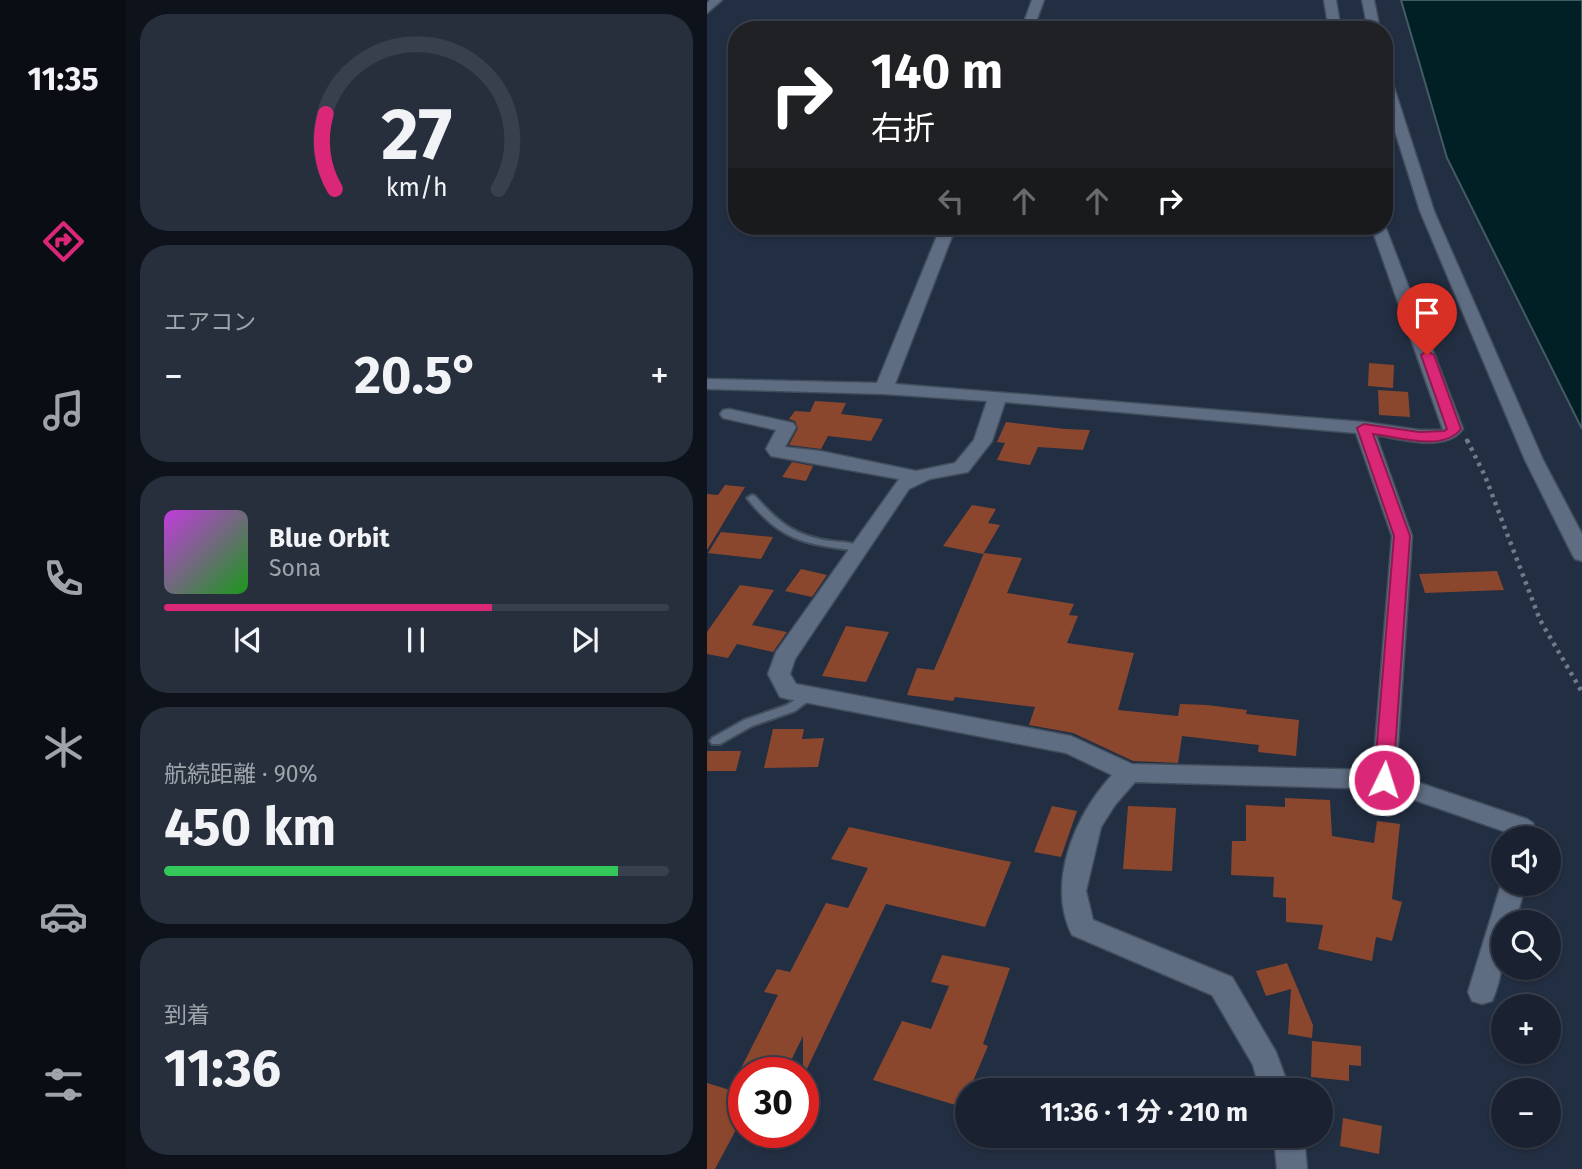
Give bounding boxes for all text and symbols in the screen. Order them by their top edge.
text: 140 m [871,42,1003,101]
icon: right [756,49,847,140]
text: 11:35 [27,60,99,98]
text: 27 [381,91,452,178]
text: 右折 [871,109,935,147]
text: km/h [386,172,447,202]
icon: left [932,182,970,220]
icon: ahead [1005,182,1043,220]
icon: ahead [1078,182,1116,220]
icon: right [1151,182,1189,220]
icon: directions [39,217,88,266]
pin [1397,283,1457,355]
icon: arrive [1408,294,1446,332]
text: エアコン [164,308,256,336]
text: 20.5° [354,344,479,407]
text: − [164,353,183,399]
text: + [650,353,669,399]
icon: music [39,386,88,435]
text: Blue Orbit [269,523,389,554]
icon: phone [39,554,88,603]
text: Sona [269,554,321,582]
icon: previous [229,621,267,659]
icon: pause [397,621,435,659]
icon: next [566,621,604,659]
icon: climate [39,723,88,772]
position arrow [1347,743,1421,817]
text: 航続距離 · 90% [164,760,318,788]
text: 450 km [164,796,336,859]
map controls [1491,826,1561,1148]
button: sound [1491,826,1561,896]
icon: car [39,892,88,941]
button: search [1491,910,1561,980]
button: + [1491,994,1561,1064]
text: 到着 [164,1001,210,1029]
text: 11:36 [164,1037,281,1100]
speed limit sign: 30 [728,1057,819,1148]
icon: filters [39,1060,88,1109]
button: − [1491,1078,1561,1148]
text: 11:36 · 1 分 · 210 m [1040,1097,1248,1128]

